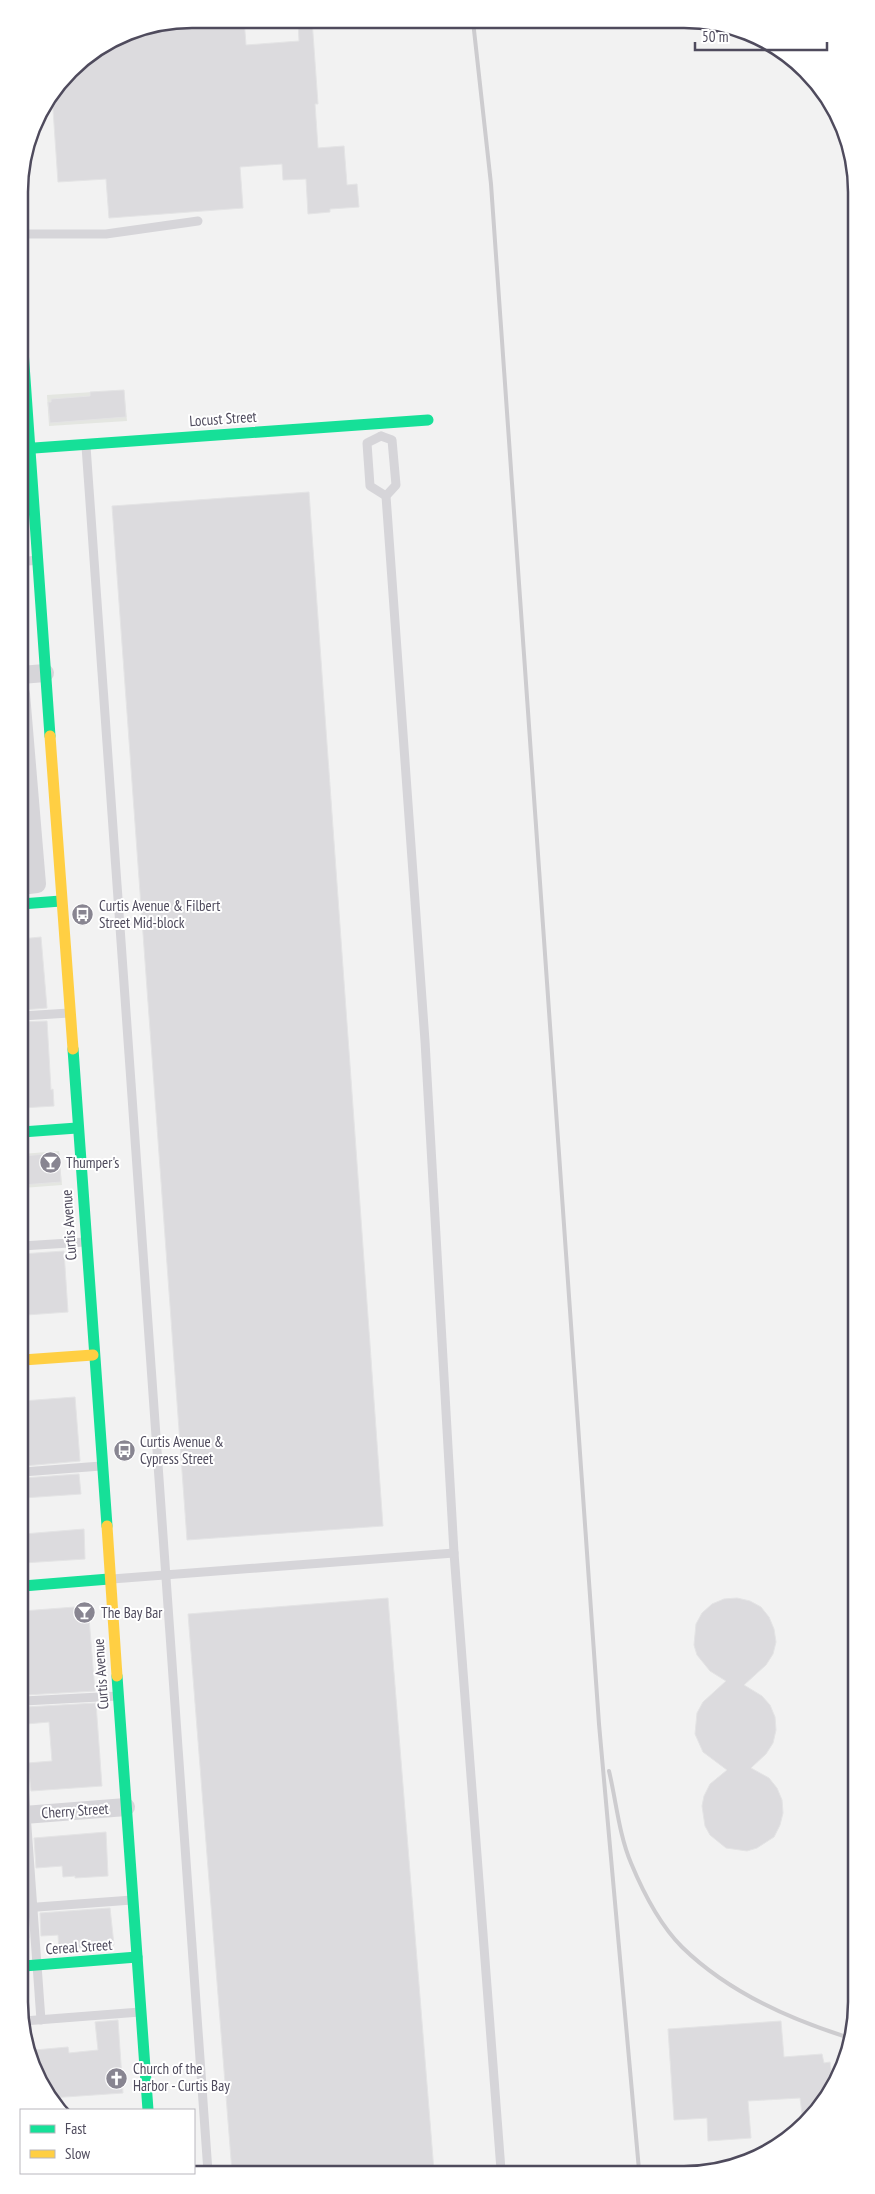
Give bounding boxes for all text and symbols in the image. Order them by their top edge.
scale bar [695,20,828,52]
text: 50 m [702,27,728,46]
street label: Locust Street [189,407,257,430]
place label: Curtis Avenue & Filbert Street Mid-block [99,896,220,932]
bus stop icon: Curtis Avenue & Filbert Street Mid-block [71,903,95,927]
bar icon: Thumper's [38,1151,62,1175]
place label: Thumper's [66,1153,119,1172]
street label: Curtis Avenue [57,1189,80,1261]
place label: Curtis Avenue & Cypress Street [140,1432,224,1468]
bus stop icon: Curtis Avenue & Cypress Street [112,1439,136,1463]
bar icon: The Bay Bar [73,1601,97,1625]
place label: The Bay Bar [101,1603,163,1622]
street label: Curtis Avenue [89,1638,112,1710]
street label: Cherry Street [41,1799,109,1822]
street label: Cereal Street [45,1935,113,1958]
place label: Church of the Harbor - Curtis Bay [133,2059,230,2095]
church icon: Church of the Harbor - Curtis Bay [105,2066,129,2090]
legend [20,2109,195,2174]
text: Fast [65,2119,86,2138]
text: Slow [65,2144,90,2163]

